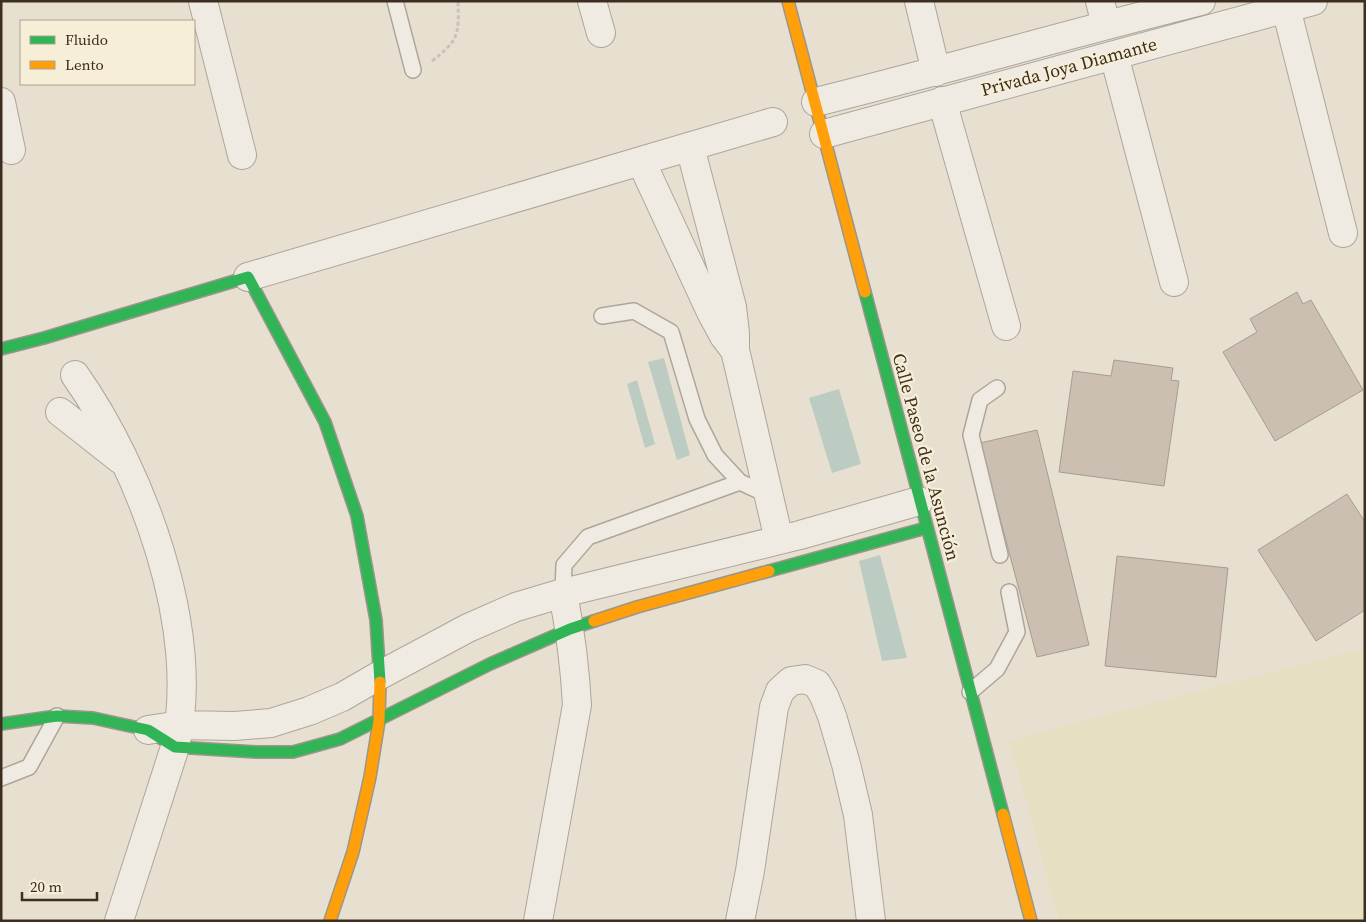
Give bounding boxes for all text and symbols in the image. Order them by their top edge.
legend [20,20,195,85]
text: Fluido [65,29,108,50]
street label: Privada Joya Diamante [978,31,1160,102]
text: Lento [65,54,104,75]
street label: Calle Paseo de la Asunción [887,350,966,563]
scale bar [22,870,98,902]
text: 20 m [30,876,62,897]

